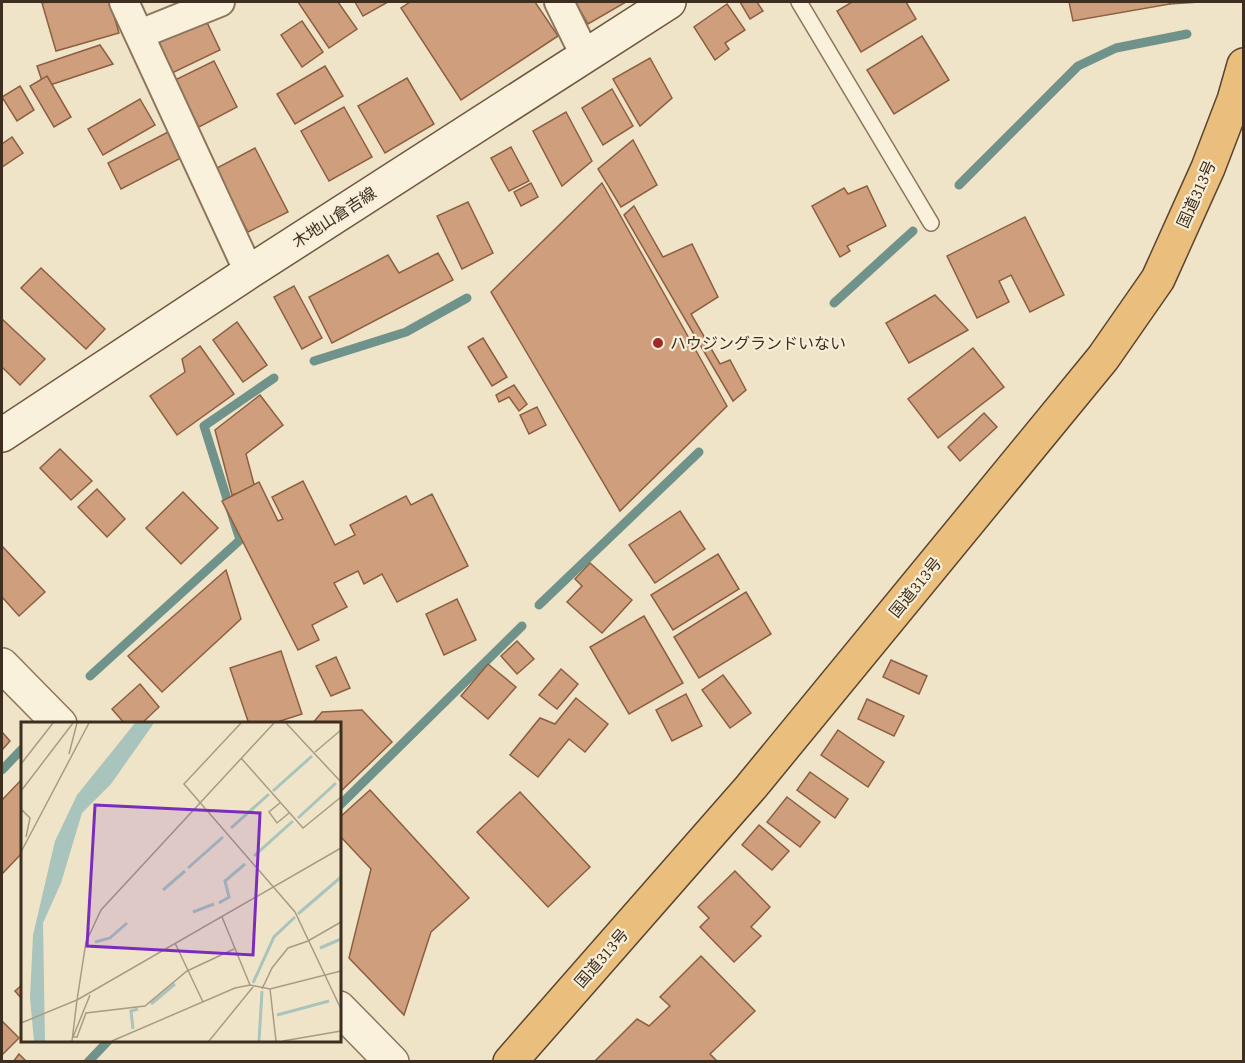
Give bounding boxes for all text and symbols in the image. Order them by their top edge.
street label: 国道313号 [1171,157,1221,231]
street label: 木地山倉吉線 [288,182,380,252]
place label: ハウジングランドいない [670,332,846,354]
marker: ハウジングランドいない [651,336,665,350]
street label: 国道313号 [884,552,946,622]
inset map [21,722,340,1042]
street label: 国道313号 [569,924,633,992]

